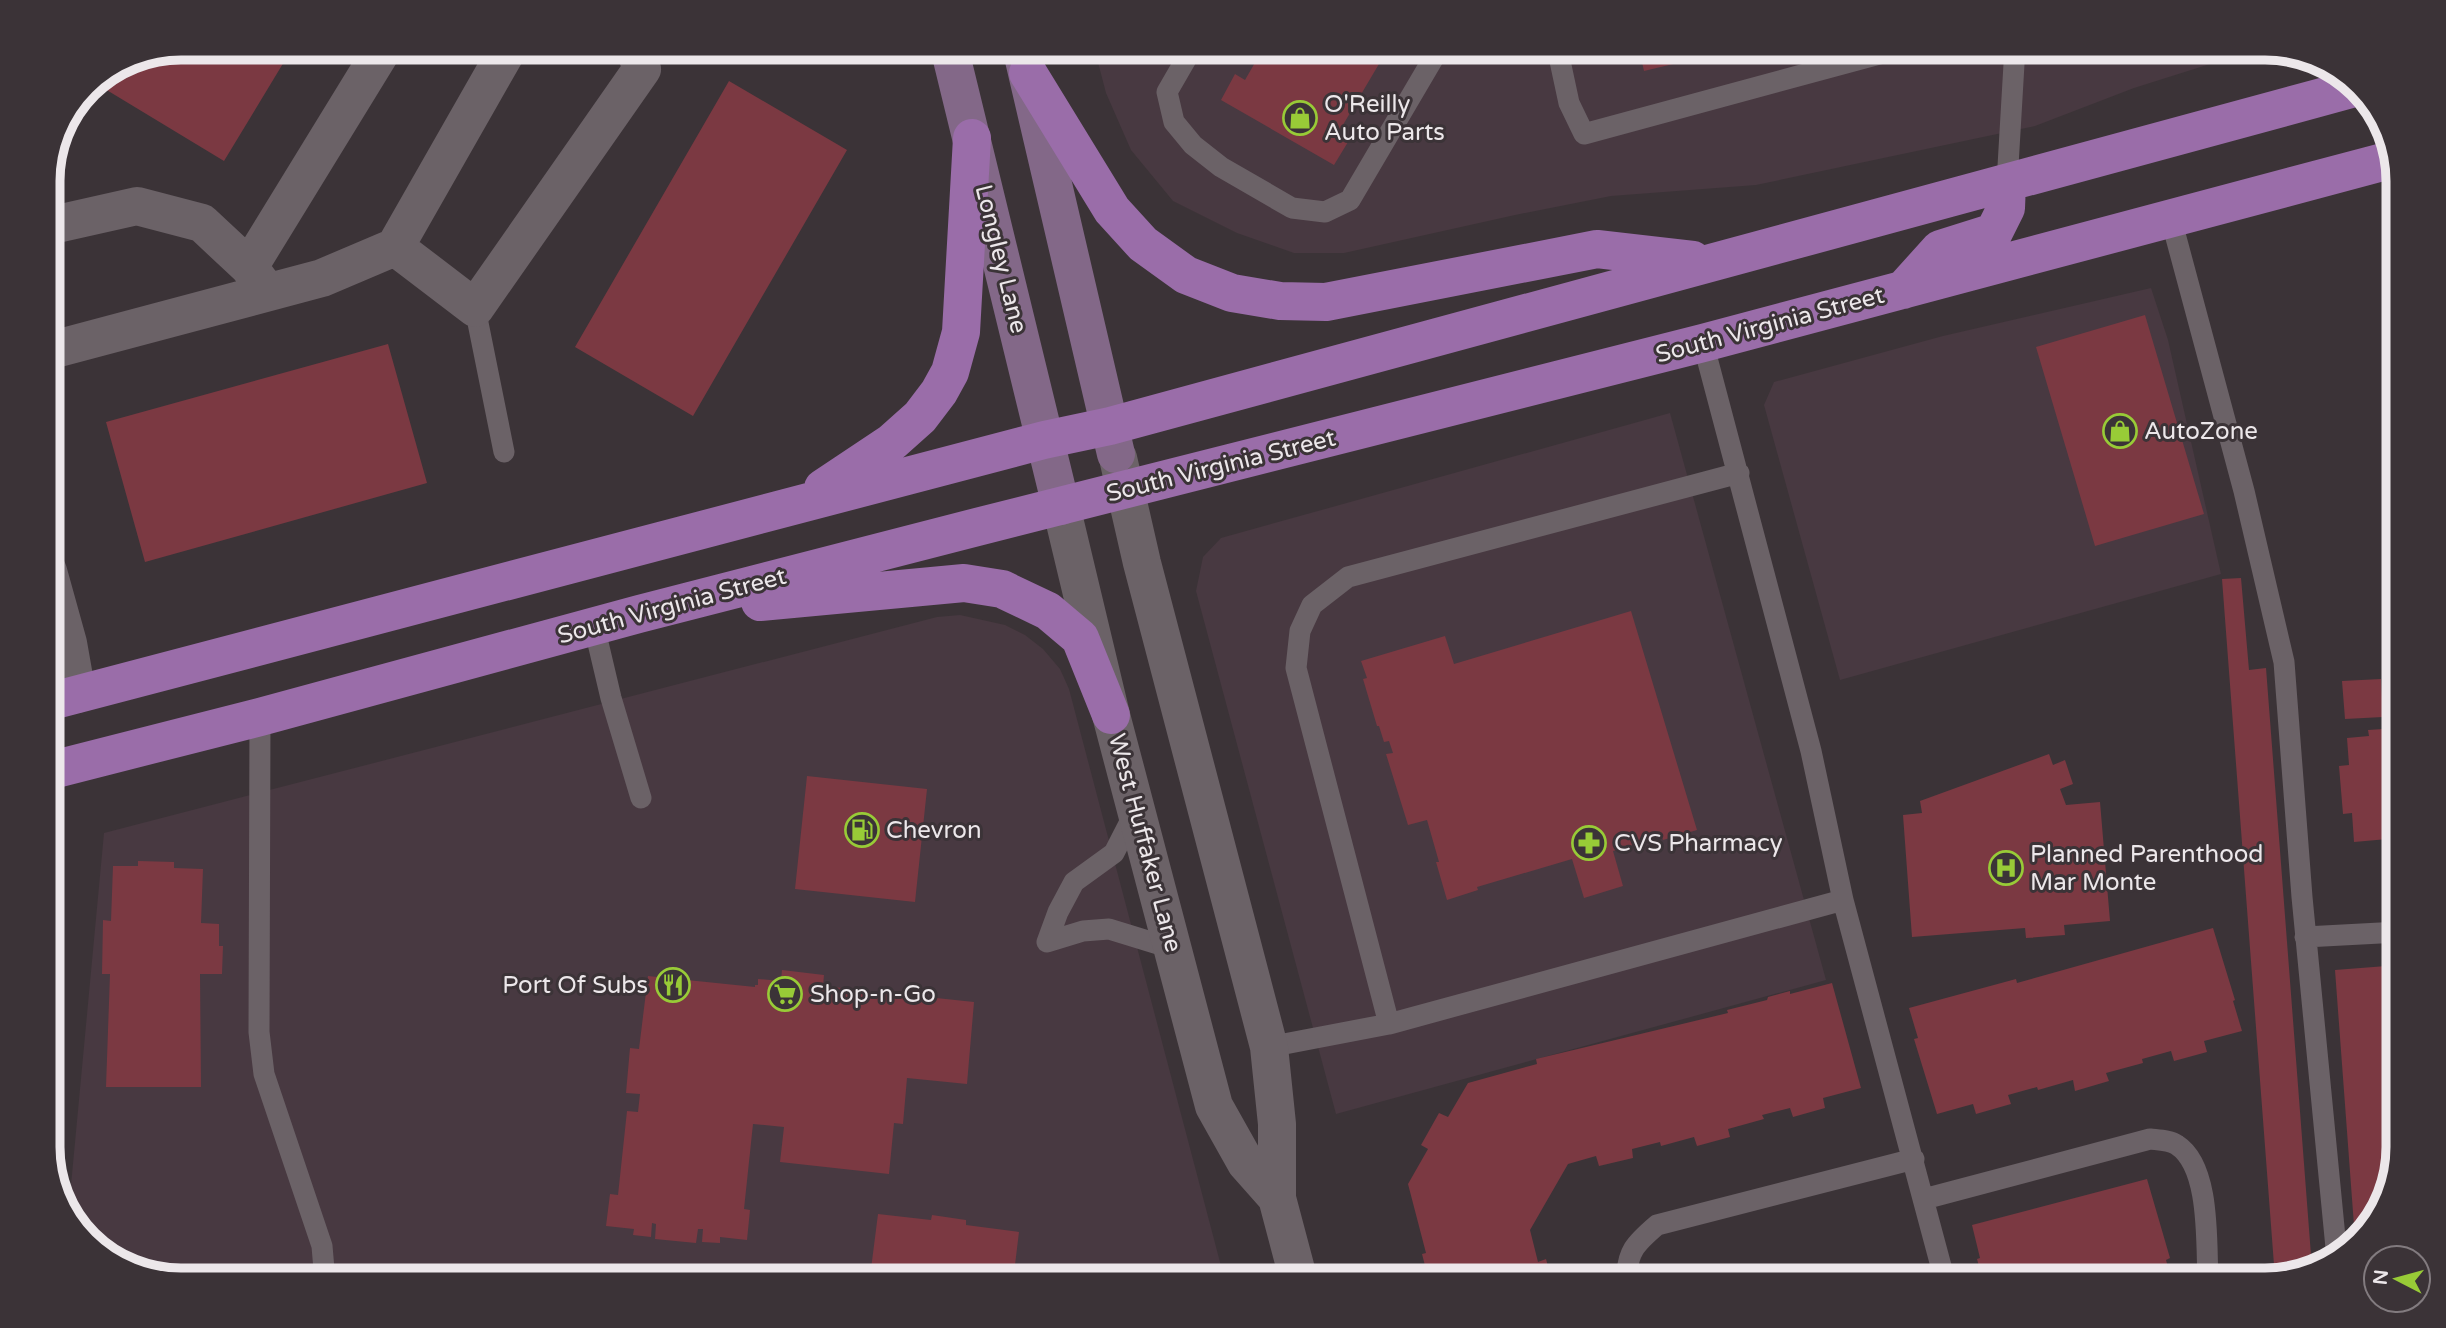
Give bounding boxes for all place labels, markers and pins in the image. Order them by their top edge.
place label: O'Reilly Auto Parts [1324,90,1445,147]
shop icon: O'Reilly Auto Parts [1281,99,1319,137]
shop icon: AutoZone [2101,412,2139,450]
place label: AutoZone [2144,417,2258,446]
fuel station icon: Chevron [843,811,881,849]
place label: Chevron [886,816,982,845]
pharmacy icon: CVS Pharmacy [1570,824,1608,862]
place label: CVS Pharmacy [1614,829,1783,858]
place label: Planned Parenthood Mar Monte [2030,840,2264,897]
hospital icon: Planned Parenthood Mar Monte [1987,849,2025,887]
restaurant icon: Port Of Subs [654,966,692,1004]
place label: Port Of Subs [502,971,648,1000]
supermarket icon: Shop-n-Go [766,975,804,1013]
place label: Shop-n-Go [810,980,936,1009]

